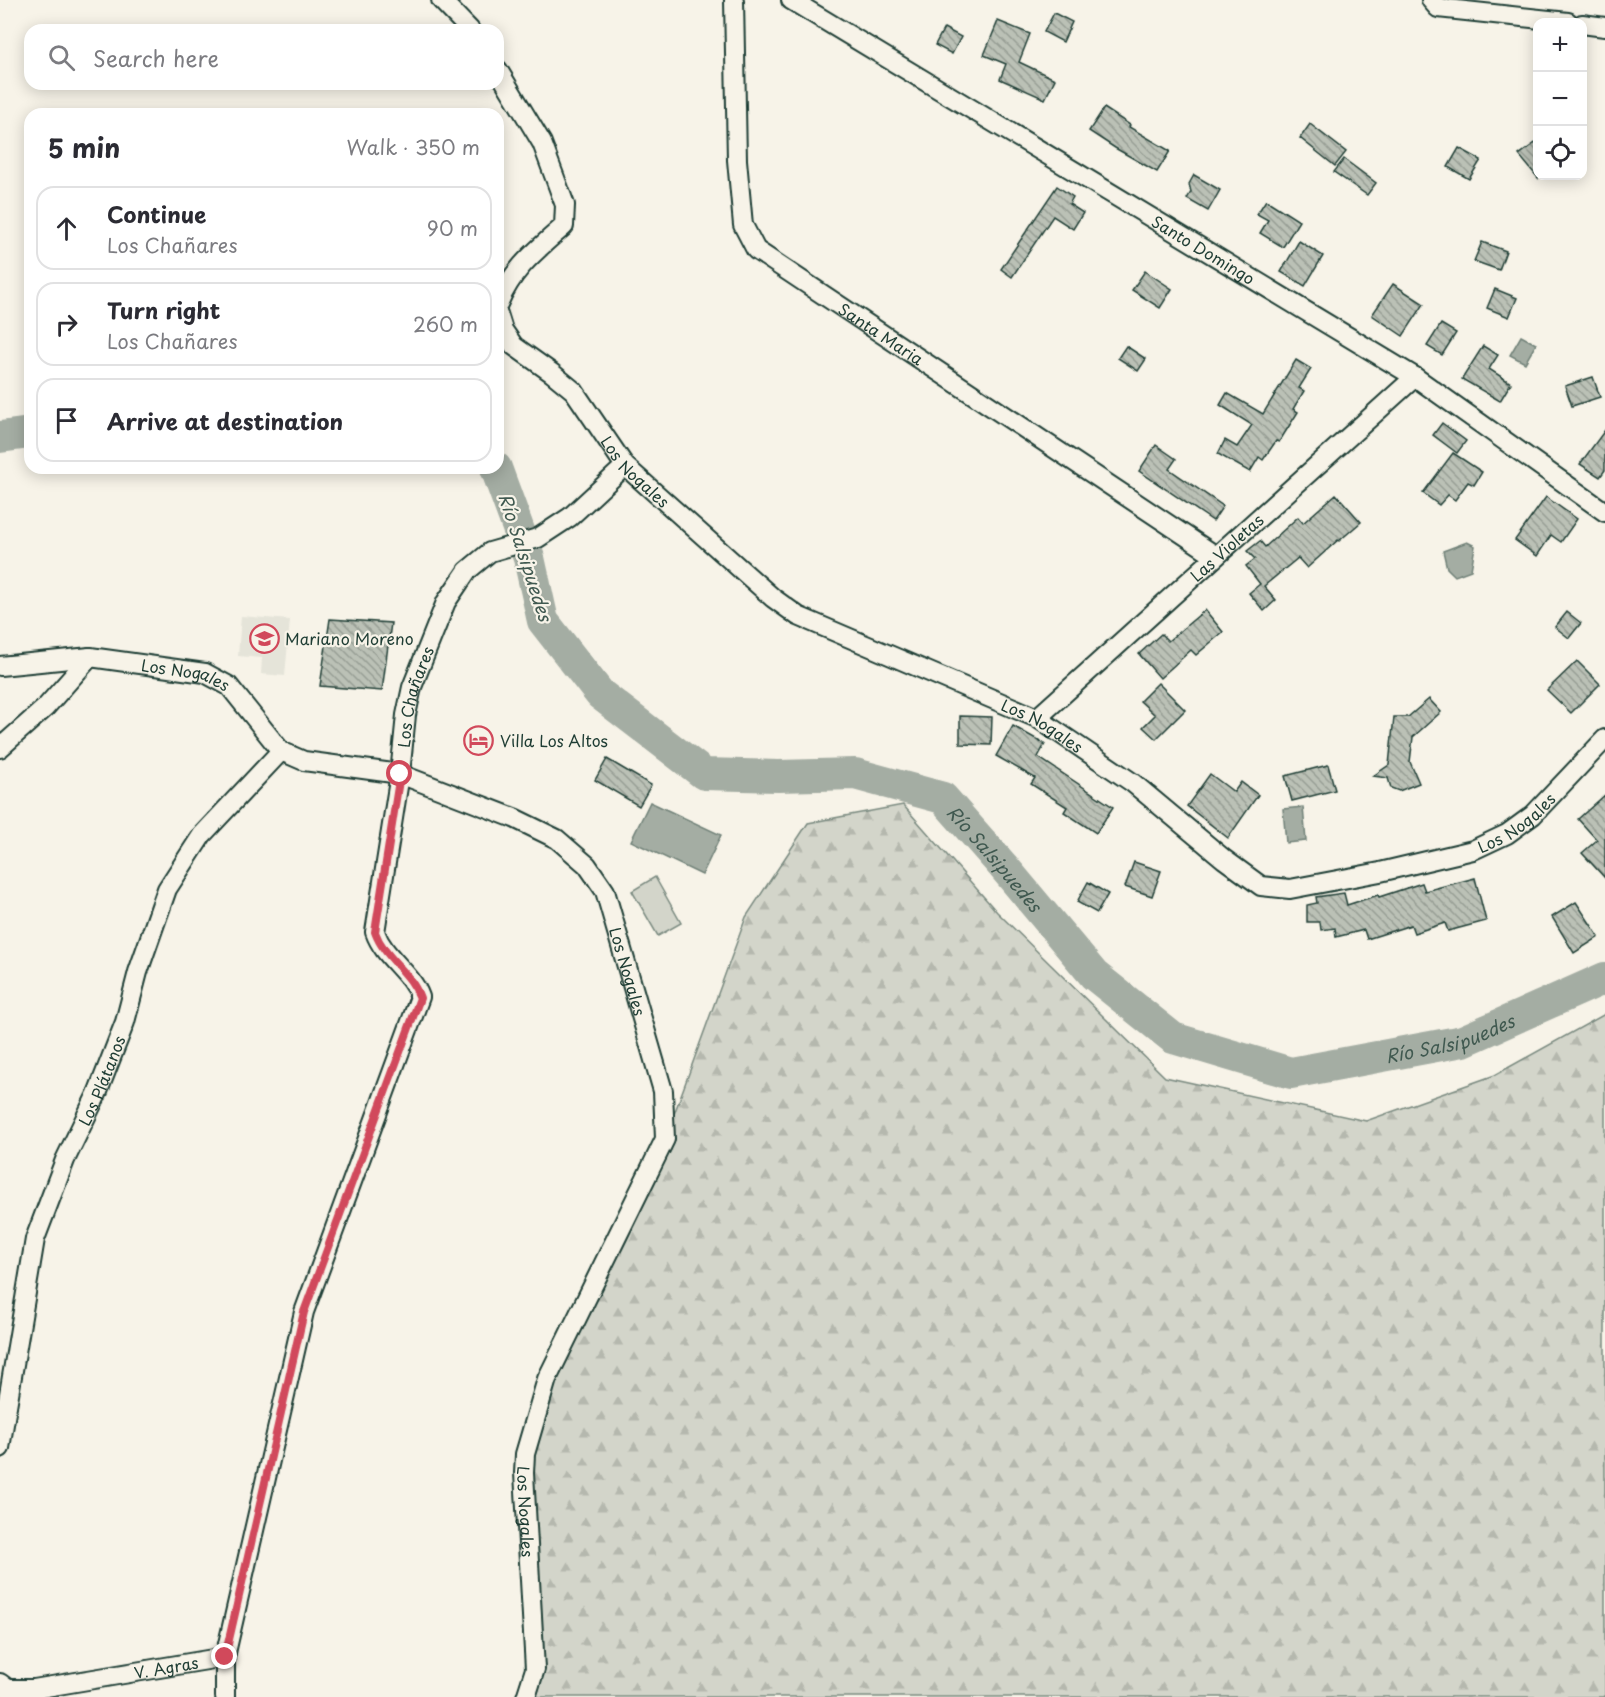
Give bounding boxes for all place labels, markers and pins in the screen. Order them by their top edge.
school or university icon: Mariano Moreno [248,622,280,654]
place label: Mariano Moreno [285,626,414,650]
hotel icon: Villa Los Altos [463,724,495,756]
place label: Villa Los Altos [500,728,608,752]

